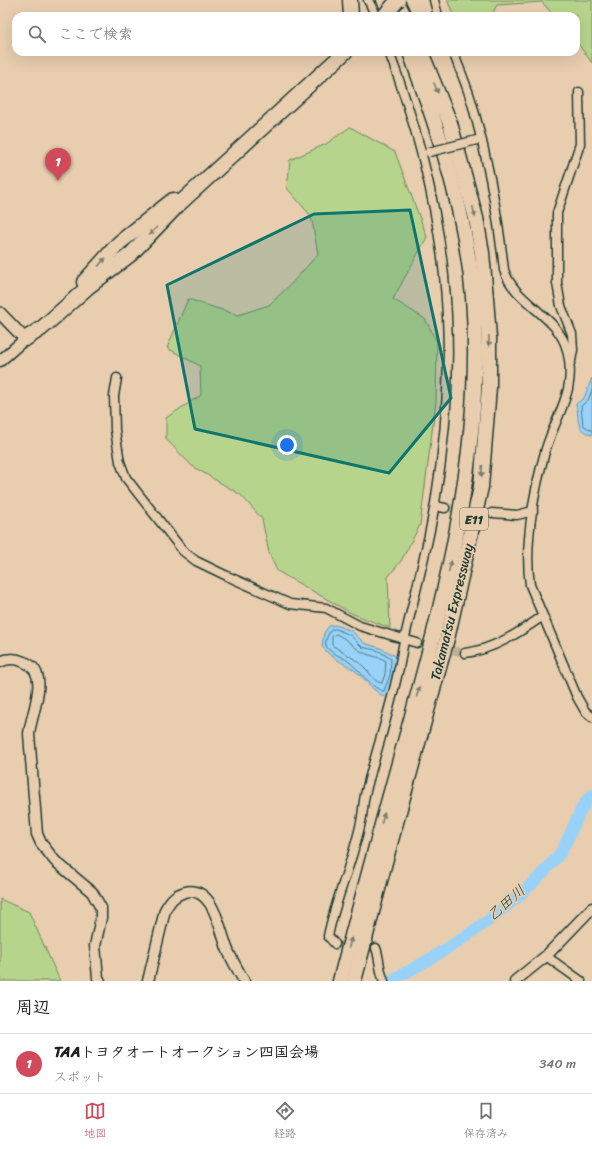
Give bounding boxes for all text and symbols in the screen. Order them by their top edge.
search box [12,12,580,56]
text: ここで検索 [58,21,133,47]
icon: search [26,23,48,45]
one-way arrow [434,83,440,95]
pin: 1 [45,148,71,181]
one-way arrow [472,206,478,218]
one-way arrow [148,226,158,236]
one-way arrow [98,257,107,267]
one-way arrow [486,335,492,348]
your location [277,435,297,455]
one-way arrow [479,465,486,477]
road number: E11 [460,508,488,530]
street label: Takamatsu Expressway [423,540,481,683]
one-way arrow [447,560,453,572]
one-way arrow [415,686,421,698]
one-way arrow [381,811,387,824]
water label: 乙田川 [480,878,532,928]
one-way arrow [347,937,353,949]
text: 周辺 [16,992,50,1022]
text: TAAトヨタオートオークション四国会場 [54,1039,319,1065]
text: 1 [26,1052,32,1075]
text: 340 m [539,1052,576,1075]
text: スポット [54,1065,106,1088]
tab: 地図 [84,1100,106,1143]
tab: 経路 [274,1100,296,1143]
tab: 保存済み [464,1100,508,1143]

